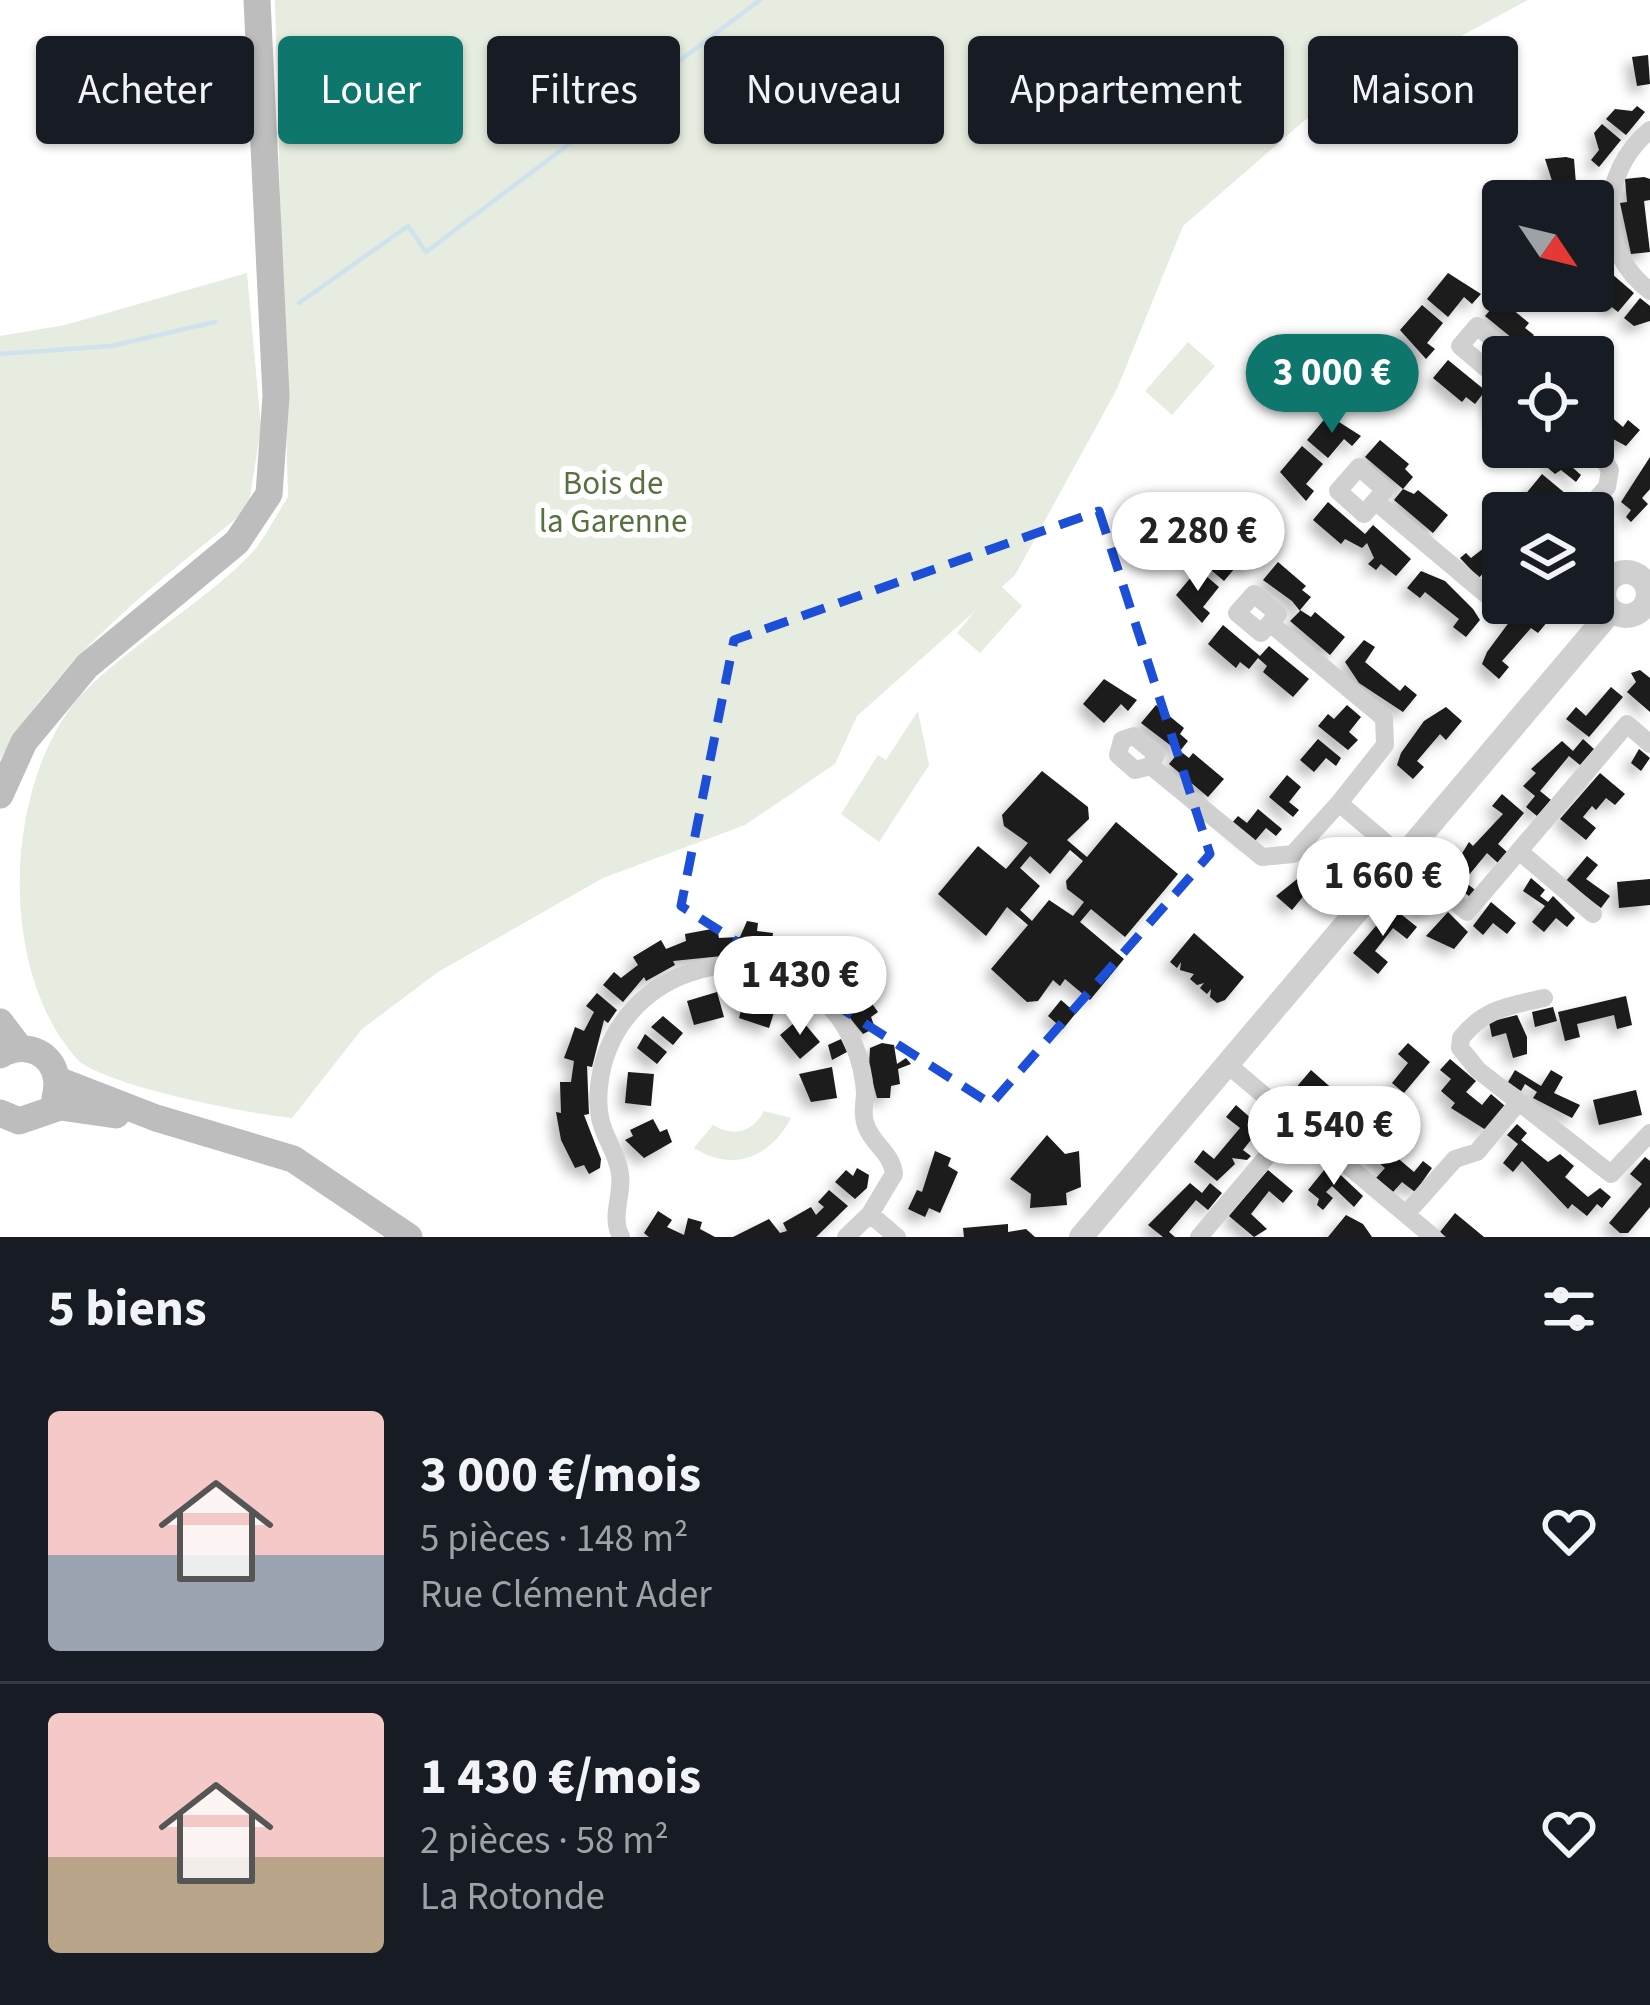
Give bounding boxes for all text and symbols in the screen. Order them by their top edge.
chip: Acheter [36,36,254,144]
chip: Louer [278,36,463,144]
chip: Filtres [487,36,680,144]
chip: Nouveau [704,36,944,144]
chip: Appartement [968,36,1284,144]
chip: Maison [1308,36,1518,144]
north arrow [1482,180,1614,312]
map controls [1482,180,1614,624]
pin: 3 000 € [1221,334,1443,436]
button: locate [1482,336,1614,468]
text: 3 000 € [1273,345,1391,401]
park label: Bois de la Garenne [539,460,687,545]
pin: 2 280 € [1087,492,1309,594]
button: layers [1482,492,1614,624]
text: 2 280 € [1139,503,1257,559]
pin: 1 660 € [1272,837,1494,939]
text: 1 660 € [1324,848,1442,904]
pin: 1 430 € [689,936,911,1038]
text: 1 430 € [741,947,859,1003]
pin: 1 540 € [1223,1086,1445,1188]
text: 1 540 € [1275,1097,1393,1153]
text: 5 biens [48,1273,207,1345]
icon: filters [1536,1276,1602,1342]
text: 3 000 €/mois [420,1439,701,1511]
icon: home [144,1459,288,1603]
icon: heart [1536,1498,1602,1564]
text: 5 pièces · 148 m² [420,1511,688,1567]
text: Rue Clément Ader [420,1567,712,1623]
text: 1 430 €/mois [420,1741,701,1813]
icon: home [144,1761,288,1905]
icon: heart [1536,1800,1602,1866]
text: 2 pièces · 58 m² [420,1813,669,1869]
text: La Rotonde [420,1869,605,1925]

